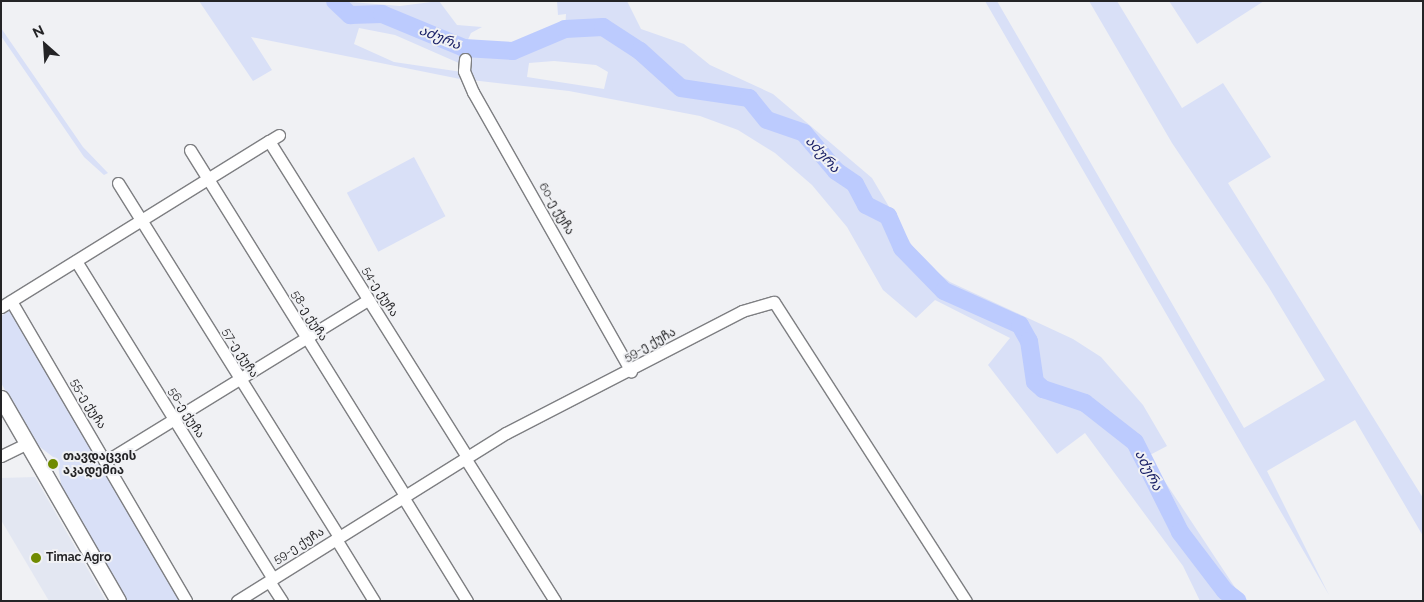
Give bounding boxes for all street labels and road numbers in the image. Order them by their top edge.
street label: 60-ე ქუჩა [535,180,577,238]
street label: 54-ე ქუჩა [359,264,401,320]
street label: 58-ე ქუჩა [288,288,330,344]
street label: 59-ე ქუჩა [622,325,678,365]
street label: 57-ე ქუჩა [219,326,261,380]
street label: 55-ე ქუჩა [67,376,109,432]
street label: 56-ე ქუჩა [165,385,207,441]
street label: 59-ე ქუჩა [271,525,327,567]

